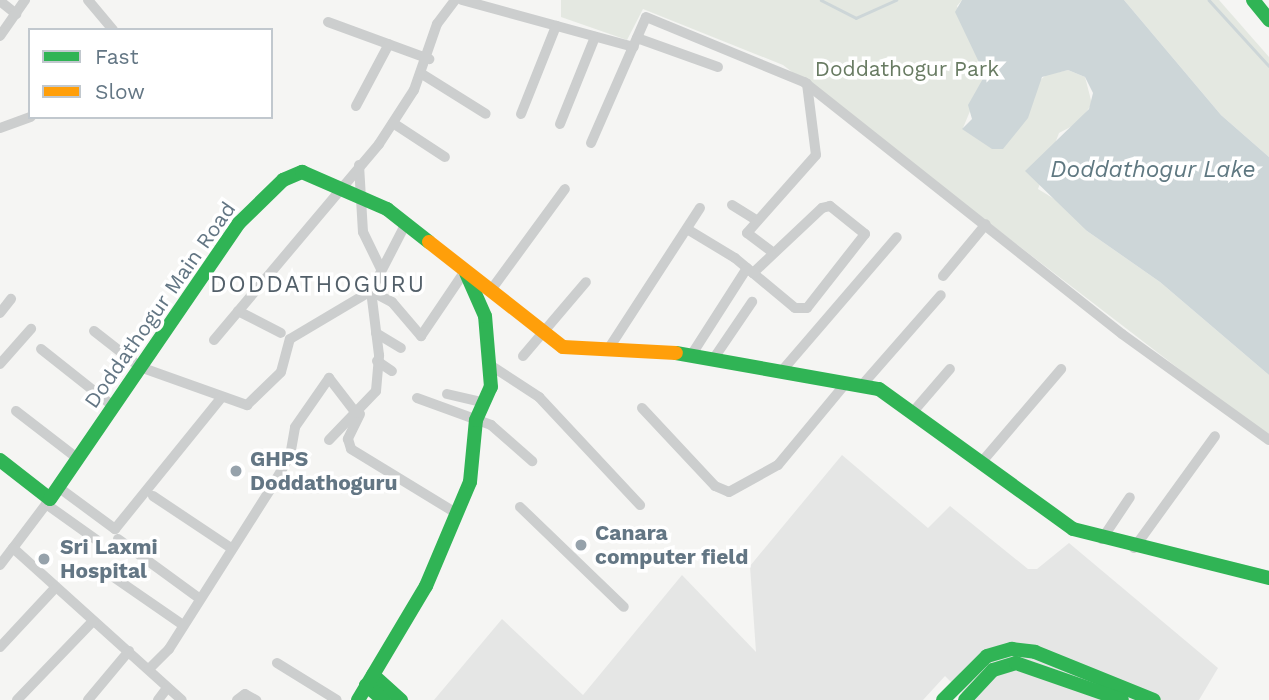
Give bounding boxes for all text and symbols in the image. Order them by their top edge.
legend [28,28,273,119]
text: Fast [95,44,139,69]
park label: Doddathogur Park [815,56,999,82]
text: Slow [95,79,145,104]
water label: Doddathogur Lake [1050,156,1256,184]
street label: Doddathogur Main Road [79,197,241,413]
district label: DODDATHOGURU [211,271,425,299]
place label: GHPS Doddathoguru [250,446,397,496]
marker: GHPS Doddathoguru [228,463,244,479]
place label: Canara computer field [595,520,749,570]
place label: Sri Laxmi Hospital [60,534,158,584]
marker: Canara computer field [573,537,589,553]
marker: Sri Laxmi Hospital [34,549,54,569]

